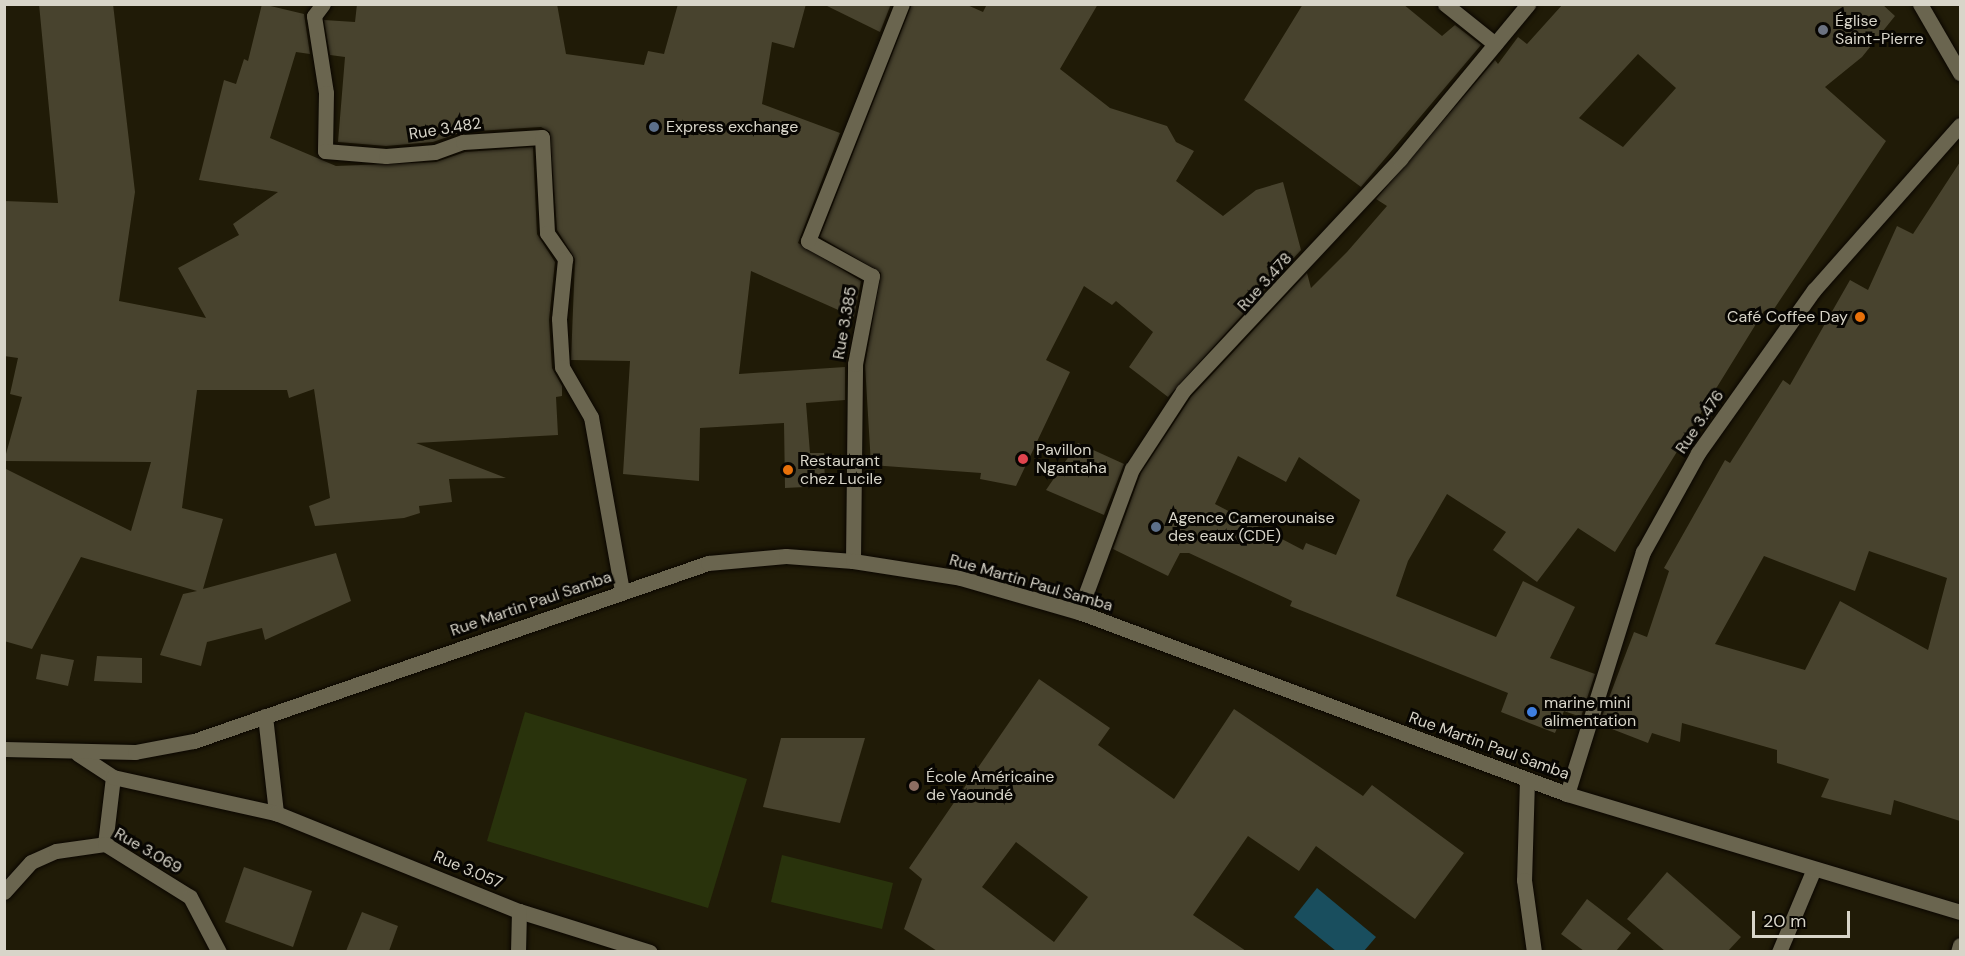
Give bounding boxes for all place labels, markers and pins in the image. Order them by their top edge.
place label: Église Saint-Pierre [1835,11,1924,49]
marker: Église Saint-Pierre [1816,23,1830,37]
place label: Express exchange [666,117,798,137]
marker: Express exchange [647,120,661,134]
place label: Café Coffee Day [1727,307,1848,327]
marker: Café Coffee Day [1853,310,1867,324]
place label: Pavillon Ngantaha [1036,440,1107,478]
marker: Pavillon Ngantaha [1014,450,1032,468]
place label: Restaurant chez Lucile [800,451,882,489]
marker: Restaurant chez Lucile [781,463,795,477]
place label: Agence Camerounaise des eaux (CDE) [1168,508,1335,546]
marker: Agence Camerounaise des eaux (CDE) [1149,520,1163,534]
place label: marine mini alimentation [1544,693,1636,731]
marker: marine mini alimentation [1525,705,1539,719]
place label: École Américaine de Yaoundé [926,767,1054,805]
marker: École Américaine de Yaoundé [907,779,921,793]

